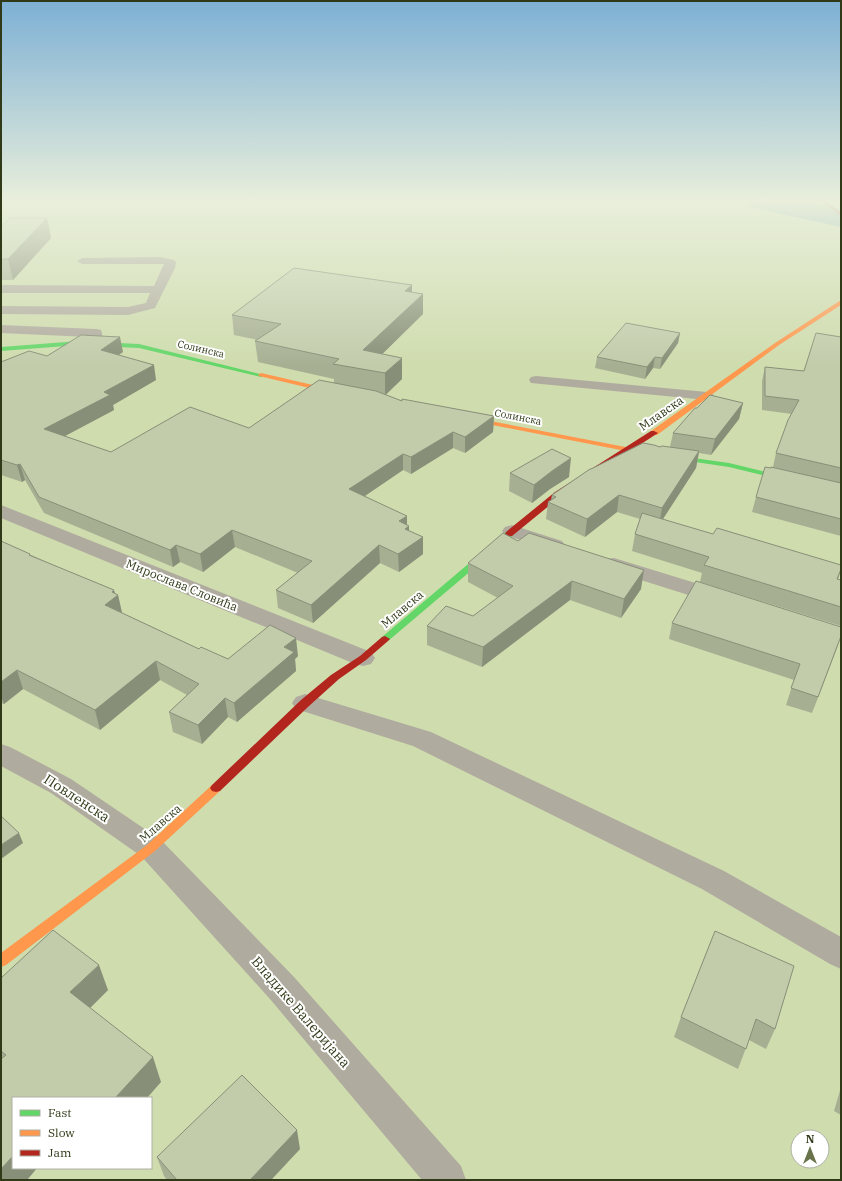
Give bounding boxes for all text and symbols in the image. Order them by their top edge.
street label: Солинска [176,337,226,361]
street label: Млавска [636,392,686,434]
street label: Солинска [493,406,543,428]
street label: Мирослава Словића [124,556,241,614]
street label: Млавска [378,587,427,631]
street label: Повленска [41,770,114,826]
street label: Млавска [136,800,184,845]
street label: Владике Валеријана [248,953,355,1072]
legend [12,1097,152,1169]
text: Fast [48,1105,72,1120]
text: Slow [48,1125,75,1140]
north arrow [790,1129,830,1169]
text: N [806,1132,815,1146]
text: Jam [48,1145,72,1160]

